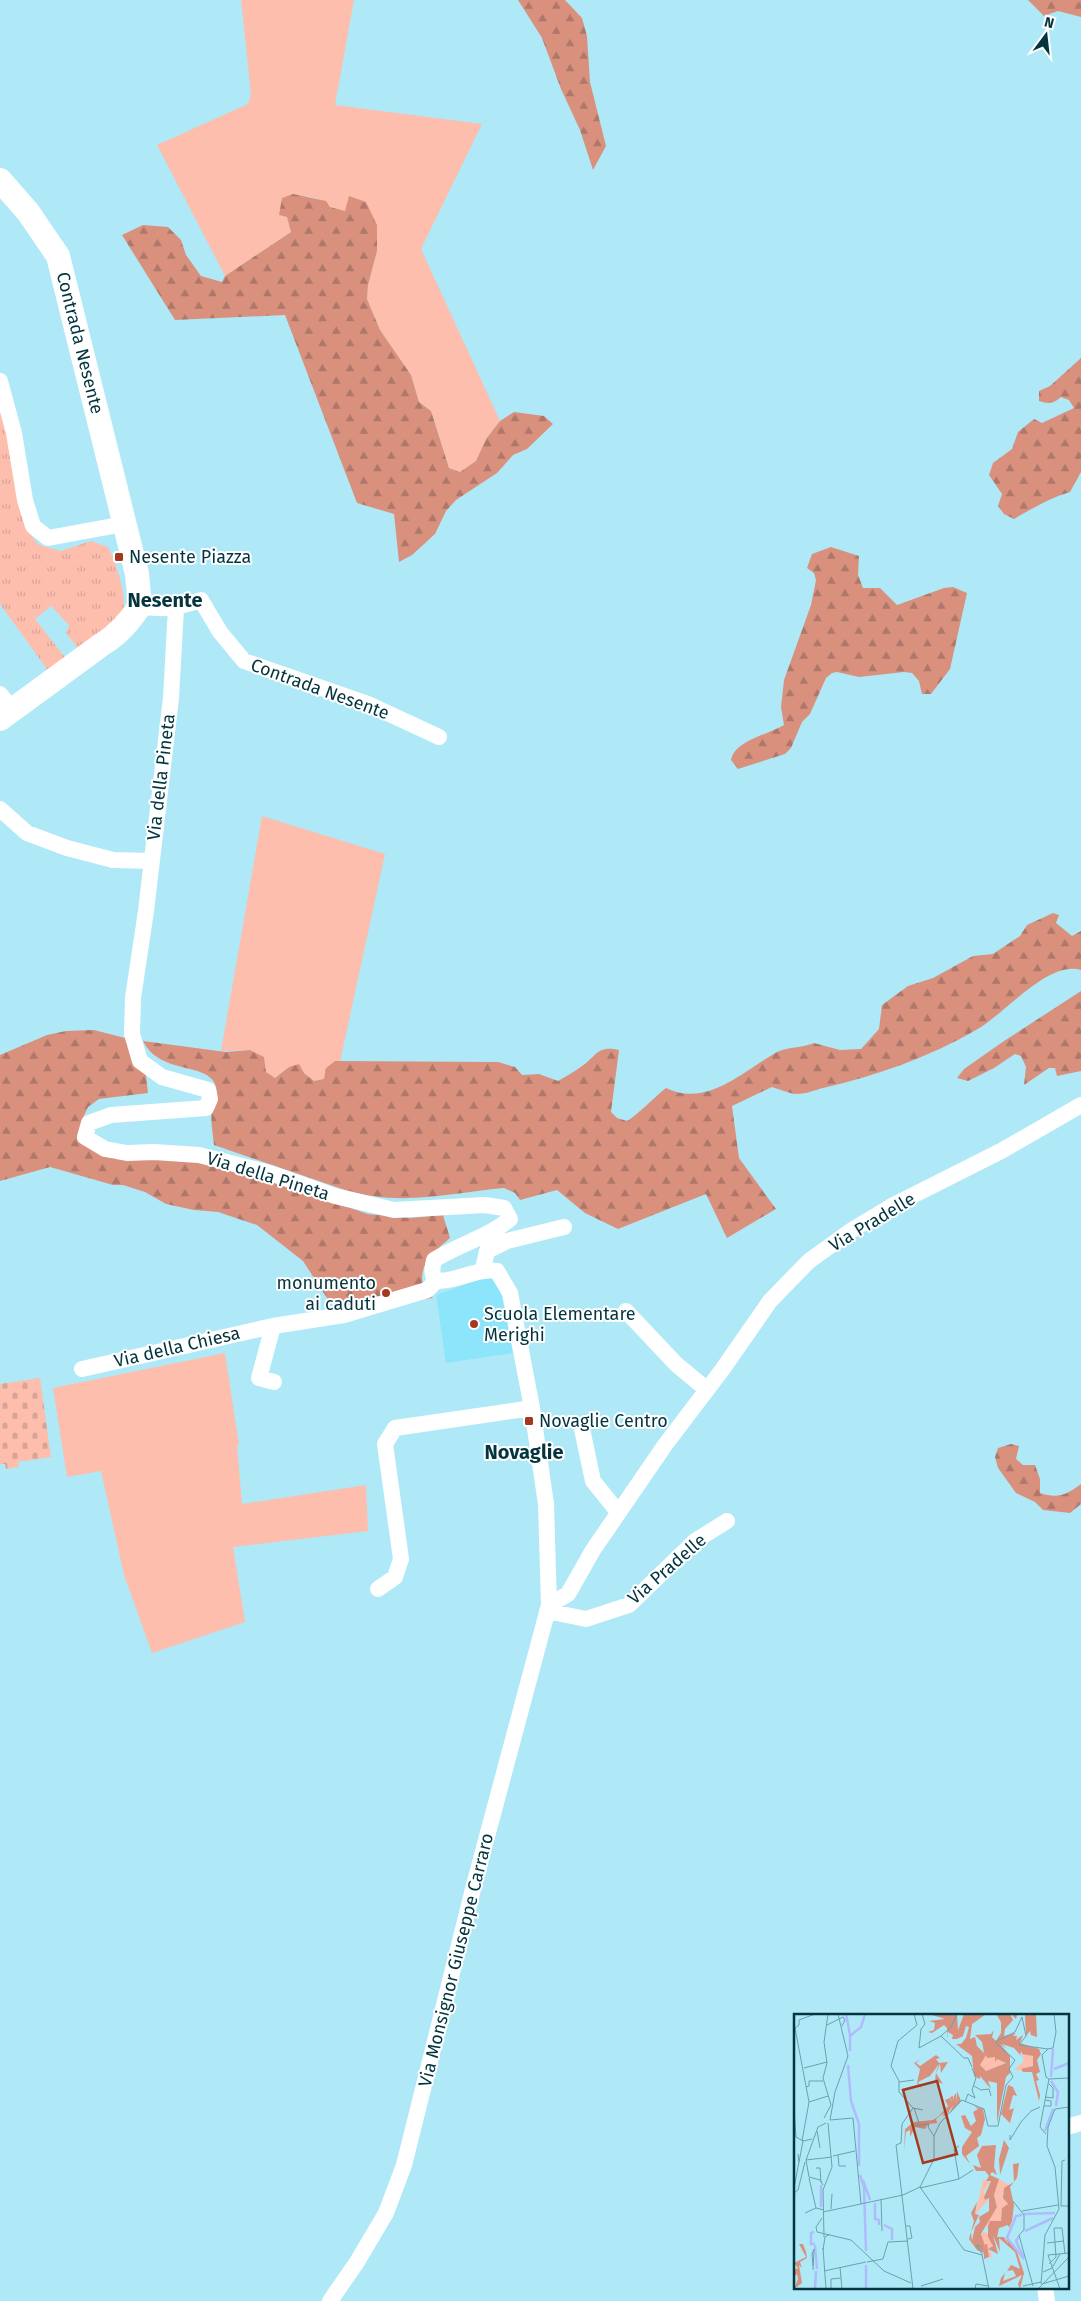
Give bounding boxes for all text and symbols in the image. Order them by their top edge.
north arrow [1021,10,1071,60]
text: N [1043,14,1056,32]
street label: Contrada Nesente [52,270,108,416]
place label: Nesente Piazza [129,546,251,568]
marker: Nesente Piazza [113,551,125,563]
district label: Nesente [128,588,202,612]
street label: Contrada Nesente [248,654,392,724]
street label: Via della Pineta [142,712,180,842]
street label: Via della Pineta [204,1147,332,1205]
street label: Via Pradelle [825,1188,919,1256]
place label: monumento ai caduti [277,1272,376,1315]
marker: monumento ai caduti [380,1287,392,1299]
place label: Scuola Elementare Merighi [484,1303,636,1346]
marker: Scuola Elementare Merighi [468,1318,480,1330]
street label: Via della Chiesa [112,1322,242,1372]
place label: Novaglie Centro [539,1410,668,1432]
marker: Novaglie Centro [523,1415,535,1427]
district label: Novaglie [485,1440,564,1464]
street label: Via Pradelle [623,1529,711,1609]
street label: Via Monsignor Giuseppe Carraro [414,1831,498,2089]
inset map [794,2014,1068,2288]

